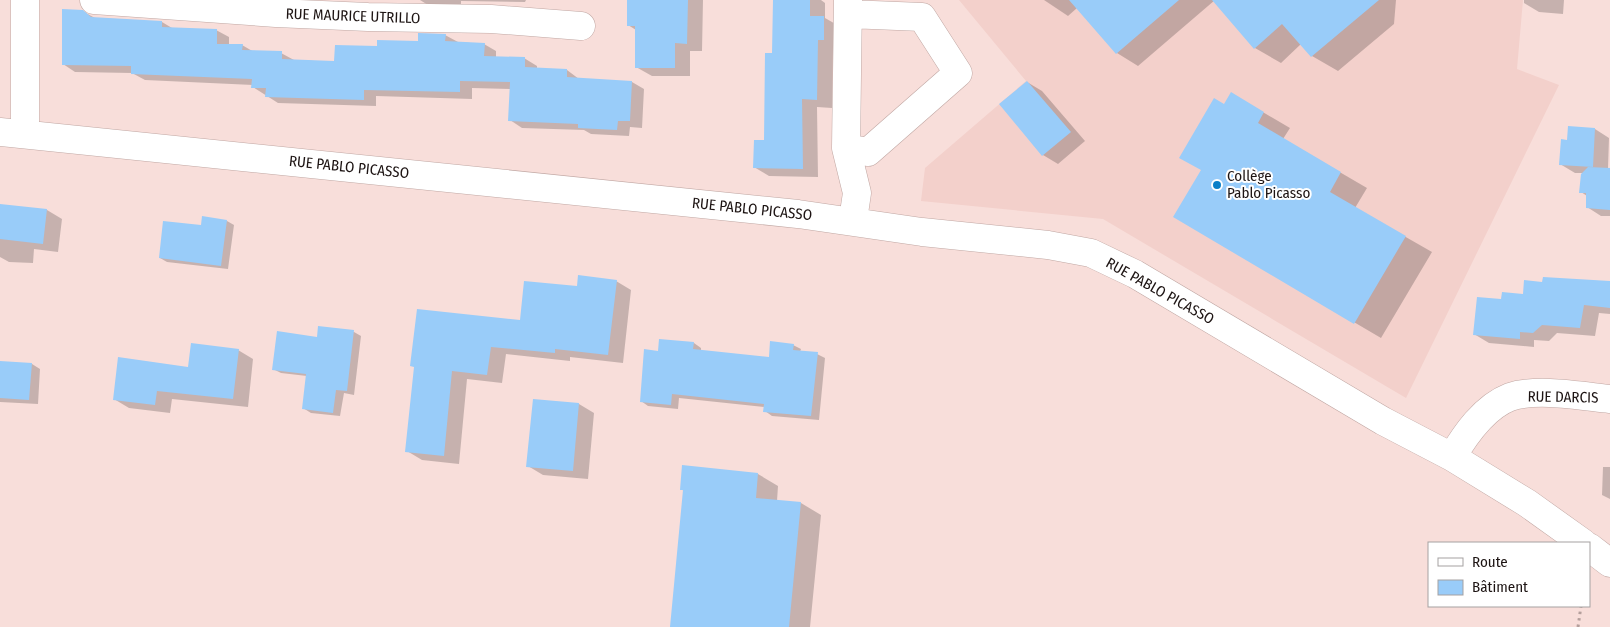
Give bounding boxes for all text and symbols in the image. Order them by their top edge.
street label: RUE MAURICE UTRILLO [285,5,421,27]
street label: RUE PABLO PICASSO [288,152,410,182]
place label: Collège Pablo Picasso [1227,167,1310,202]
marker: Collège Pablo Picasso [1211,179,1223,191]
street label: RUE PABLO PICASSO [691,194,813,224]
street label: RUE PABLO PICASSO [1103,254,1217,328]
street label: RUE DARCIS [1527,387,1599,407]
legend [1428,542,1590,607]
text: Route [1472,553,1508,571]
text: Bâtiment [1472,578,1528,596]

